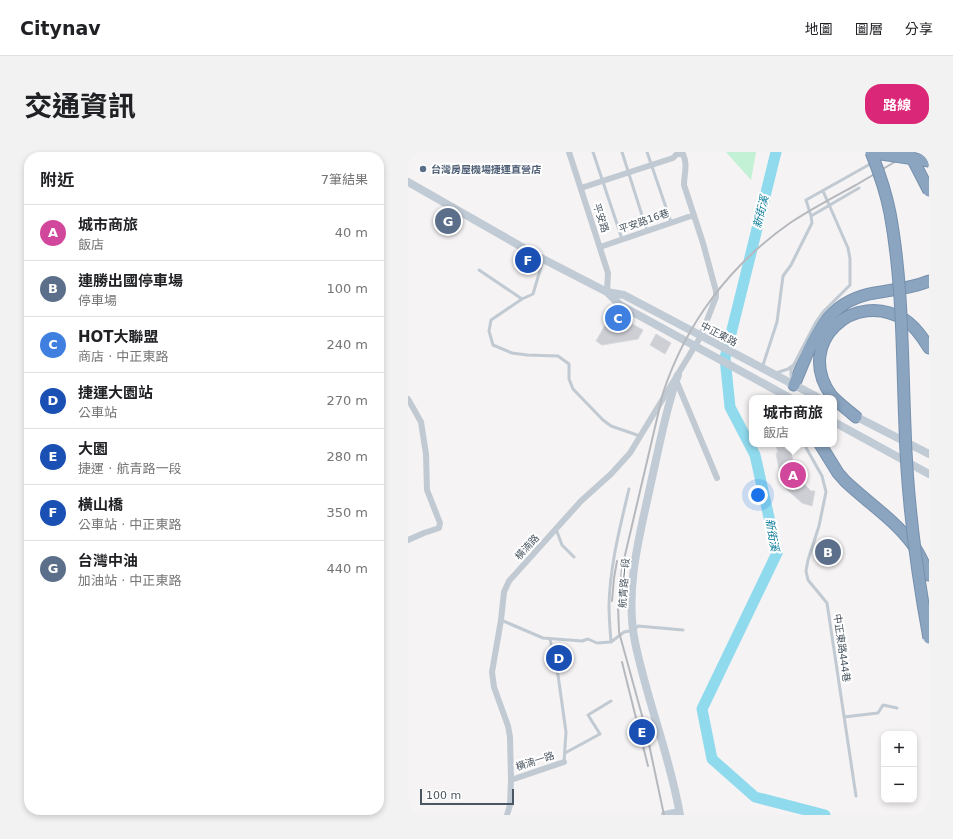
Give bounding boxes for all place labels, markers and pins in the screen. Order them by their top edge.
marker: 台灣房屋機場捷運直營店 [418,164,428,174]
place label: 台灣房屋機場捷運直營店 [431,164,541,175]
pin: G [435,206,461,236]
pin: F [515,245,541,275]
pin: C [605,303,631,333]
pin: A [780,460,806,490]
pin: B [815,537,841,567]
pin: D [546,643,572,673]
pin: E [629,717,655,747]

